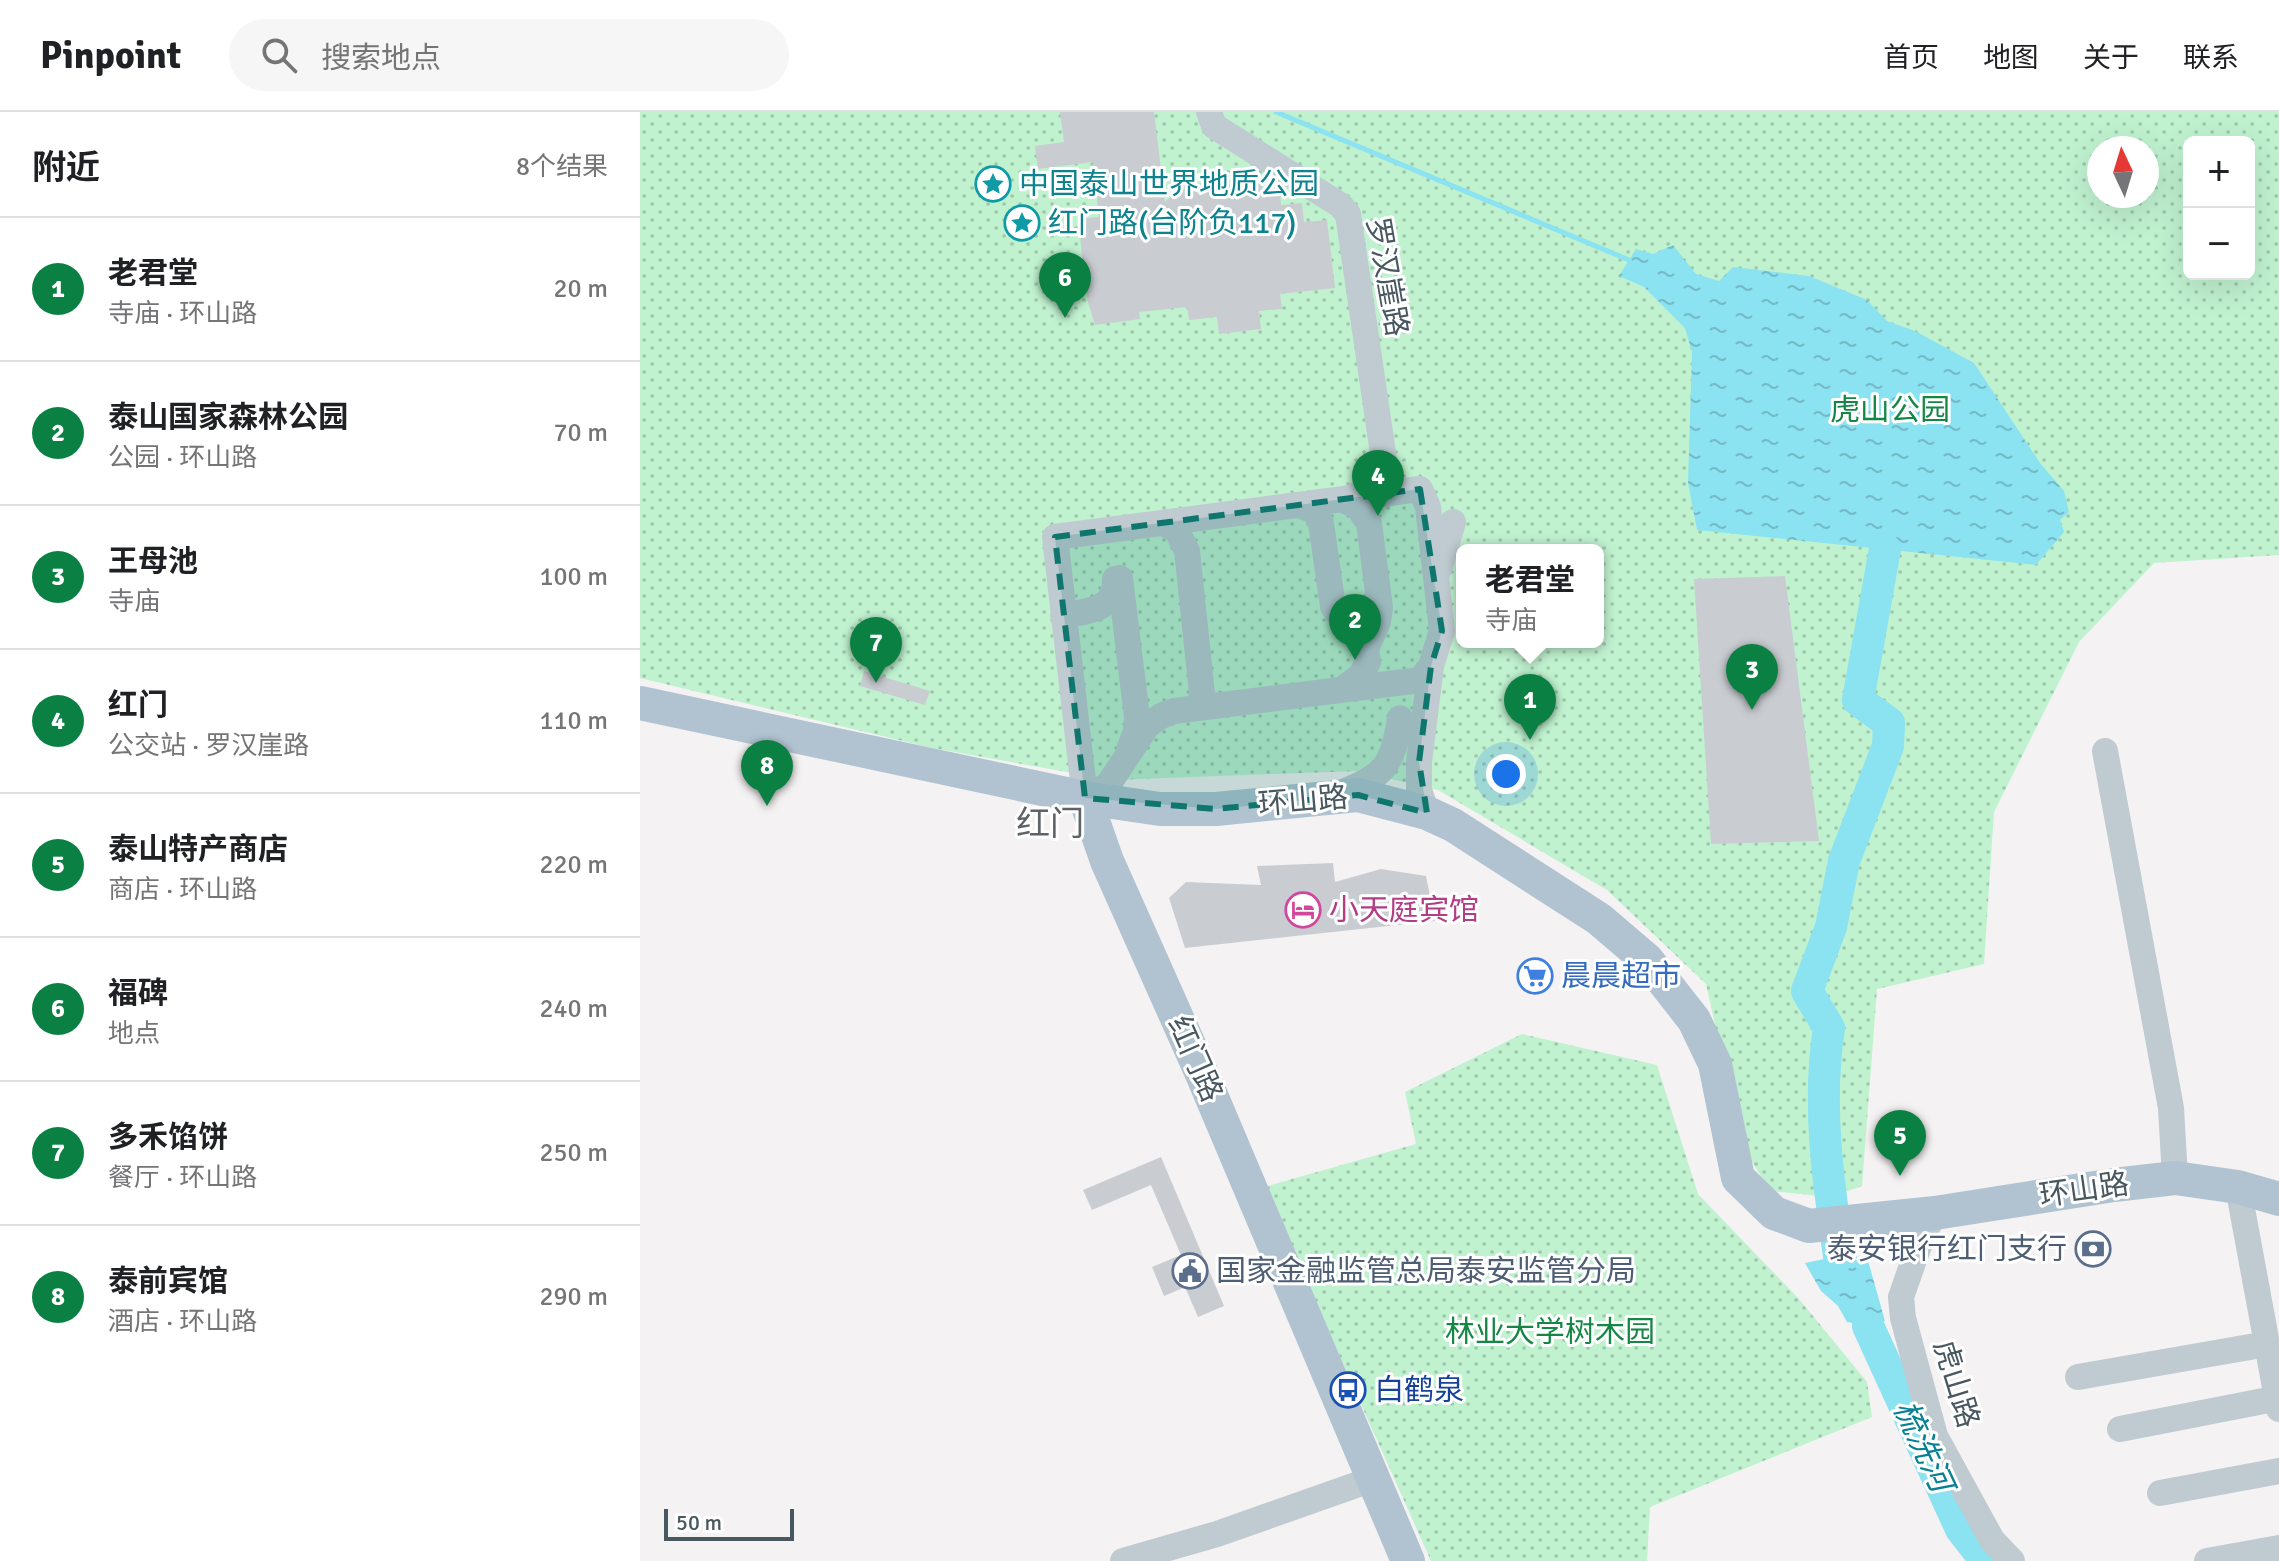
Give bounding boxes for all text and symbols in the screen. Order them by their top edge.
search box [229,19,789,91]
text: Pinpoint [40,32,181,79]
icon: search [257,33,301,77]
text: 搜索地点 [321,40,441,77]
text: 首页 [1883,41,1939,75]
text: 地图 [1983,41,2039,75]
text: 关于 [2083,41,2139,75]
text: 联系 [2183,41,2239,75]
north arrow [2087,136,2159,208]
map controls [2183,136,2255,280]
button: + [2183,136,2255,208]
text: 附近 [32,147,100,189]
text: 8个结果 [516,151,608,183]
place icon: 中国泰山世界地质公园 [974,165,1012,203]
place label: 中国泰山世界地质公园 [1019,166,1319,203]
place icon: 红门路(台阶负117) [1003,204,1041,242]
place label: 红门路(台阶负117) [1048,205,1297,242]
button: − [2183,208,2255,280]
street label: 罗汉崖路 [1358,215,1416,339]
pin: 6 [1039,252,1091,318]
text: 老君堂 [108,255,198,292]
text: 1 [51,273,65,305]
text: 20 m [553,273,608,305]
text: 寺庙 · 环山路 [108,298,257,330]
park label: 虎山公园 [1830,392,1950,429]
text: 泰山国家森林公园 [108,399,348,436]
text: 2 [51,417,65,449]
text: 70 m [553,417,608,449]
text: 公园 · 环山路 [108,442,257,474]
pin: 4 [1352,450,1404,516]
text: 王母池 [108,543,198,580]
popup [1456,544,1604,648]
text: 3 [51,561,65,593]
text: 100 m [539,561,608,593]
text: 老君堂 [1485,562,1575,599]
text: 寺庙 [108,586,160,618]
pin: 2 [1329,594,1381,660]
text: 寺庙 [1485,605,1537,637]
pin: 7 [850,617,902,683]
pin: 3 [1726,644,1778,710]
pin: 1 [1504,674,1556,740]
text: 红门 [108,687,168,724]
text: 4 [51,705,65,737]
text: 110 m [539,705,608,737]
text: 公交站 · 罗汉崖路 [108,730,309,762]
pin: 8 [741,740,793,806]
your location [1486,754,1526,794]
street label: 环山路 [1257,779,1349,823]
district label: 红门 [1016,803,1084,845]
text: 泰山特产商店 [108,831,288,868]
text: 5 [51,849,65,881]
text: 220 m [539,849,608,881]
text: 商店 · 环山路 [108,874,257,906]
hotel icon: 小天庭宾馆 [1284,891,1322,929]
place label: 小天庭宾馆 [1329,892,1479,929]
supermarket icon: 晨晨超市 [1516,957,1554,995]
place label: 晨晨超市 [1561,958,1681,995]
text: 福碑 [108,975,168,1012]
text: 6 [51,993,65,1025]
text: 240 m [539,993,608,1025]
street label: 红门路 [1160,1010,1230,1108]
text: 地点 [108,1018,160,1050]
pin: 5 [1874,1110,1926,1176]
text: 多禾馅饼 [108,1119,228,1156]
text: 7 [51,1137,65,1169]
text: 250 m [539,1137,608,1169]
text: 餐厅 · 环山路 [108,1162,257,1194]
street label: 环山路 [2037,1165,2131,1215]
bank icon: 泰安银行红门支行 [2074,1230,2112,1268]
place label: 泰安银行红门支行 [1827,1231,2067,1268]
public building icon: 国家金融监管总局泰安监管分局 [1171,1252,1209,1290]
place label: 国家金融监管总局泰安监管分局 [1216,1253,1636,1290]
text: 泰前宾馆 [108,1263,228,1300]
text: 8 [51,1281,65,1313]
text: 290 m [539,1281,608,1313]
text: 酒店 · 环山路 [108,1306,257,1338]
park label: 林业大学树木园 [1445,1314,1655,1351]
street label: 虎山路 [1925,1336,1987,1432]
bus stop icon: 白鹤泉 [1329,1371,1367,1409]
place label: 白鹤泉 [1374,1372,1464,1409]
water label: 梳洗河 [1885,1394,1963,1503]
scale bar [664,1505,794,1541]
text: 50 m [676,1509,722,1536]

